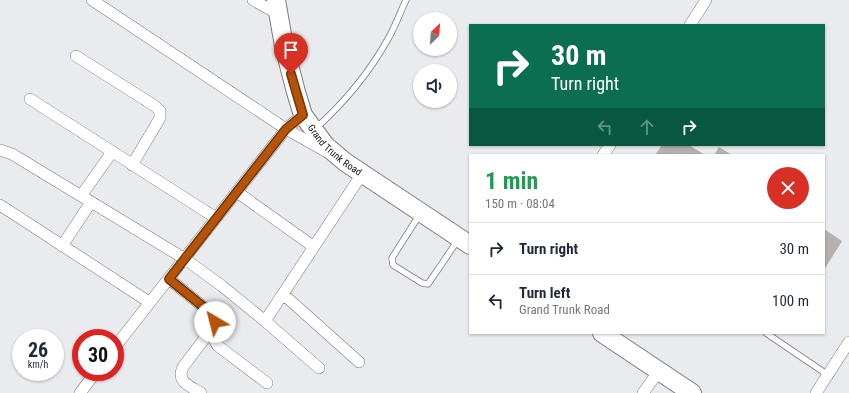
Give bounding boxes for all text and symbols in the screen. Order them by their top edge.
north arrow [413,12,457,56]
map controls [413,12,457,108]
pin [274,33,308,74]
icon: arrive [280,39,302,61]
text: 30 m [551,39,607,72]
icon: right [485,40,537,92]
button: sound [413,64,457,108]
text: Turn right [551,73,619,94]
icon: left [594,116,616,138]
icon: ahead [636,116,658,138]
icon: right [678,116,700,138]
street label: Grand Trunk Road [306,122,364,178]
text: 1 min [485,167,538,195]
button: close [767,167,809,209]
text: 150 m · 08:04 [485,196,555,211]
icon: right [485,238,507,260]
text: Turn right [519,240,578,258]
text: 30 m [779,240,809,258]
text: Turn left [519,284,570,302]
icon: left [485,290,507,312]
text: 100 m [772,292,809,310]
position arrow [194,301,236,343]
text: Grand Trunk Road [519,302,610,317]
speed limit sign: 30 [72,329,124,381]
text: 26 [28,338,48,362]
text: km/h [28,359,48,370]

